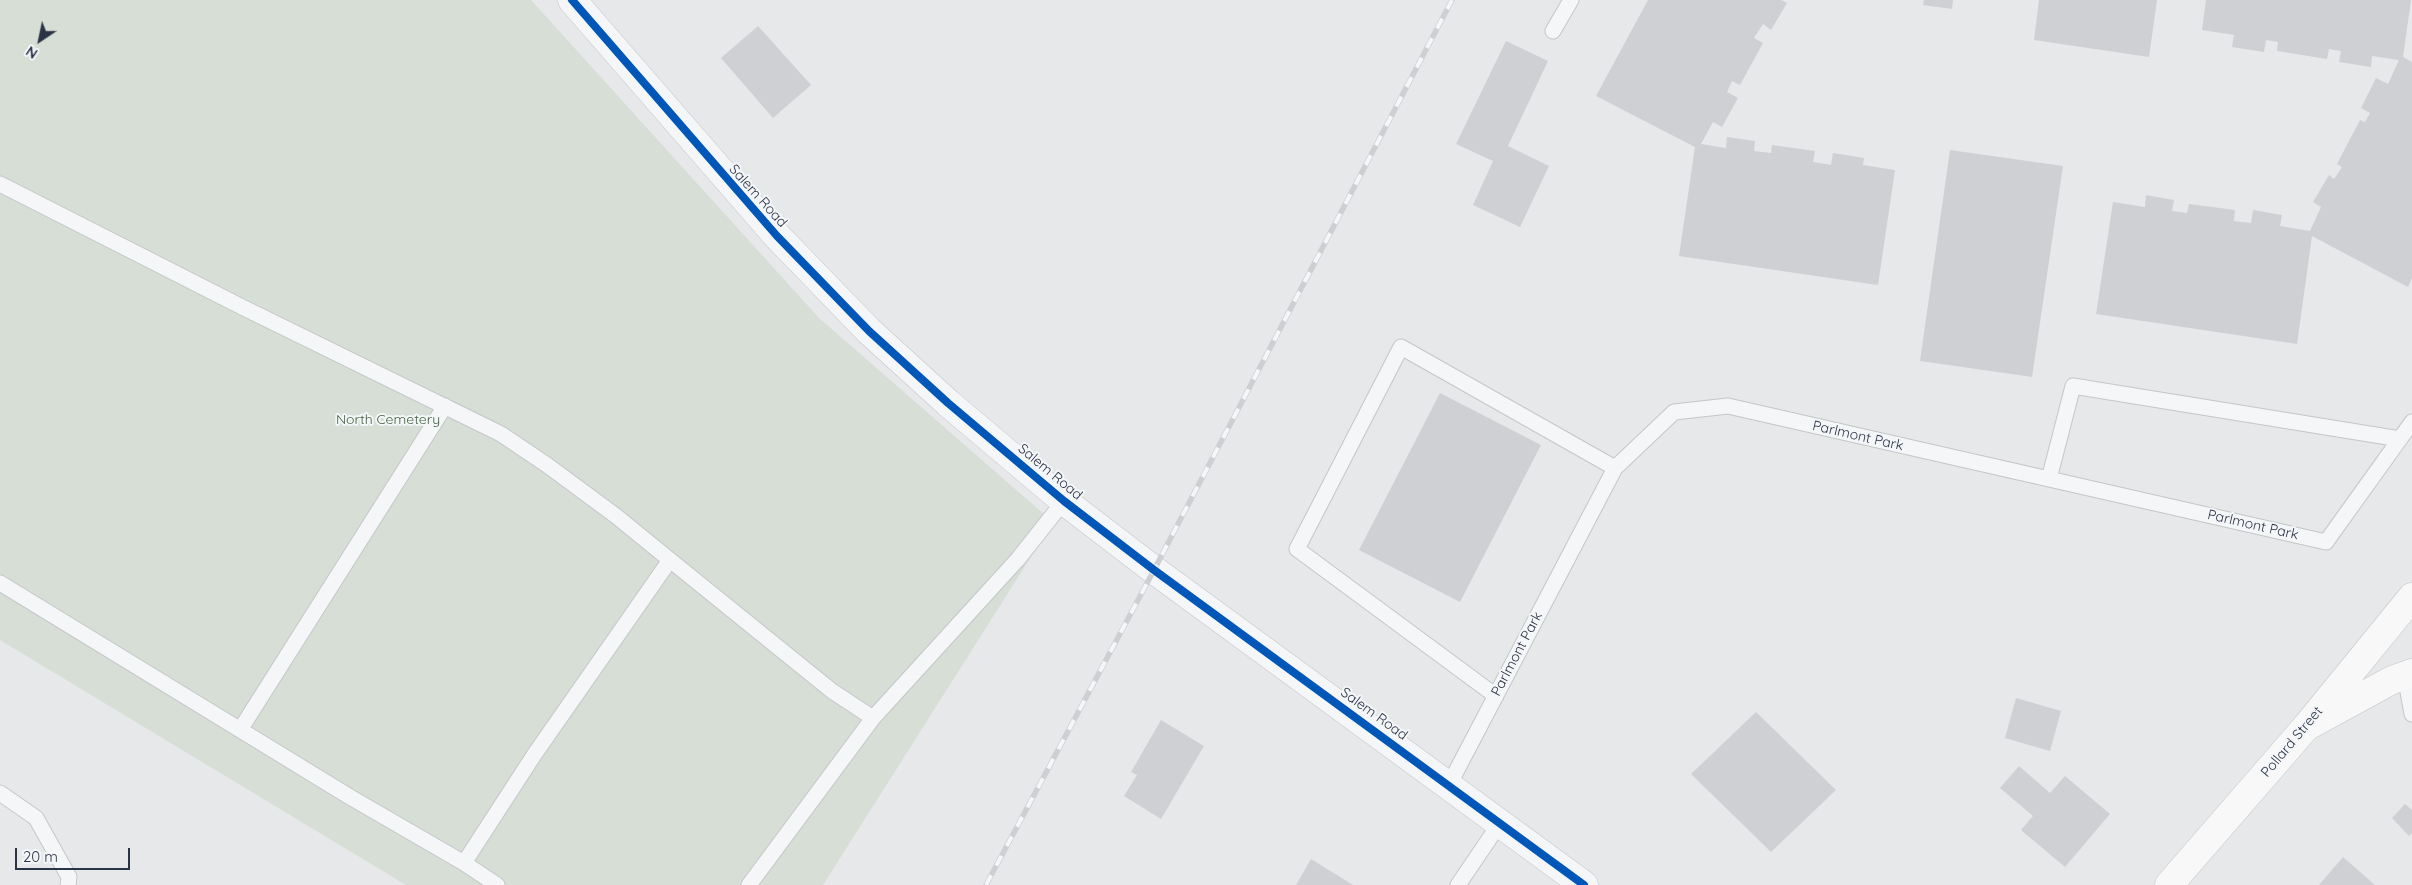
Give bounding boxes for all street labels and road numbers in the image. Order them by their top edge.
street label: Salem Road [725,161,791,231]
street label: Parlmont Park [1811,417,1905,455]
street label: Salem Road [1014,440,1086,504]
street label: Parlmont Park [2206,506,2300,544]
street label: Parlmont Park [1488,609,1546,699]
street label: Salem Road [1337,684,1411,744]
street label: Pollard Street [2258,703,2326,781]

